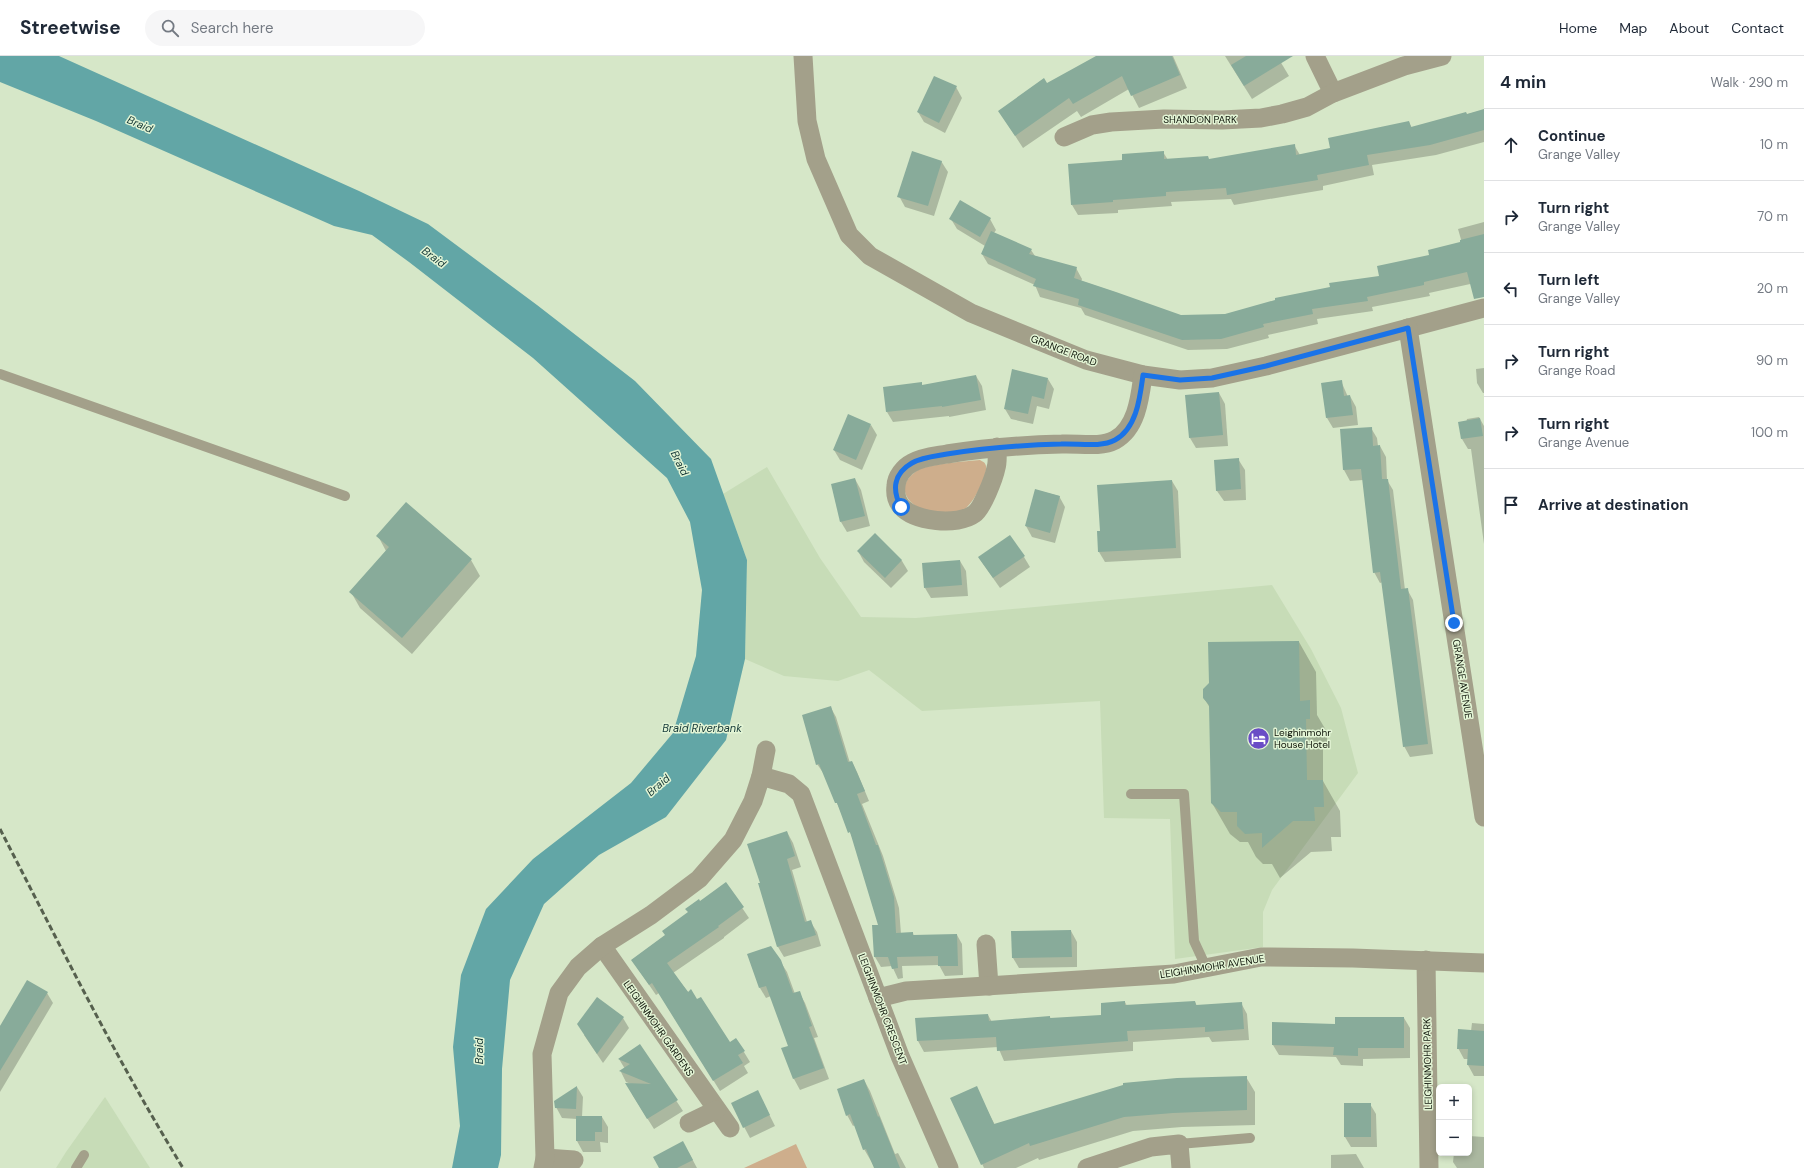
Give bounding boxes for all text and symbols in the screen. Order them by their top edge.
search box [145,10,425,46]
text: Streetwise [20,15,121,40]
icon: search [159,17,181,39]
text: Search here [191,18,273,38]
text: Home [1559,19,1597,37]
text: Map [1619,19,1647,37]
text: About [1669,19,1709,37]
text: Contact [1731,19,1784,37]
text: 4 min [1500,71,1546,93]
text: Walk · 290 m [1711,74,1788,91]
water label: Braid [125,112,155,136]
street label: SHANDON PARK [1163,113,1237,126]
text: Continue [1538,126,1606,146]
icon: ahead [1500,134,1522,156]
text: 10 m [1760,136,1788,153]
text: Grange Valley [1538,146,1620,163]
text: Turn right [1538,198,1609,218]
icon: right [1500,206,1522,228]
text: 70 m [1757,208,1788,225]
text: Grange Valley [1538,218,1620,235]
water label: Braid [419,243,449,271]
text: Turn left [1538,270,1599,290]
icon: left [1500,278,1522,300]
text: 20 m [1757,280,1788,297]
text: Grange Valley [1538,290,1620,307]
street label: GRANGE ROAD [1029,332,1099,369]
text: Turn right [1538,342,1609,362]
icon: right [1500,350,1522,372]
text: 90 m [1756,352,1788,369]
text: Grange Road [1538,362,1615,379]
text: Turn right [1538,414,1609,434]
icon: right [1500,422,1522,444]
text: 100 m [1751,424,1788,441]
text: Grange Avenue [1538,434,1629,451]
water label: Braid [668,448,692,478]
icon: arrive [1500,494,1522,516]
text: Arrive at destination [1538,495,1689,515]
route start [892,498,910,516]
route end [1445,614,1463,632]
street label: GRANGE AVENUE [1450,639,1475,720]
water label: Braid Riverbank [662,721,742,735]
hotel icon: Leighinmohr House Hotel [1245,725,1271,751]
place label: Leighinmohr House Hotel [1274,726,1331,751]
water label: Braid [643,771,673,799]
street label: LEIGHINMOHR CRESCENT [855,952,910,1067]
street label: LEIGHINMOHR AVENUE [1159,952,1266,981]
street label: LEIGHINMOHR GARDENS [621,978,697,1079]
street label: LEIGHINMOHR PARK [1420,1018,1435,1110]
water label: Braid [472,1038,486,1064]
map controls [1436,1084,1472,1156]
button: + [1436,1084,1472,1120]
button: − [1436,1120,1472,1156]

